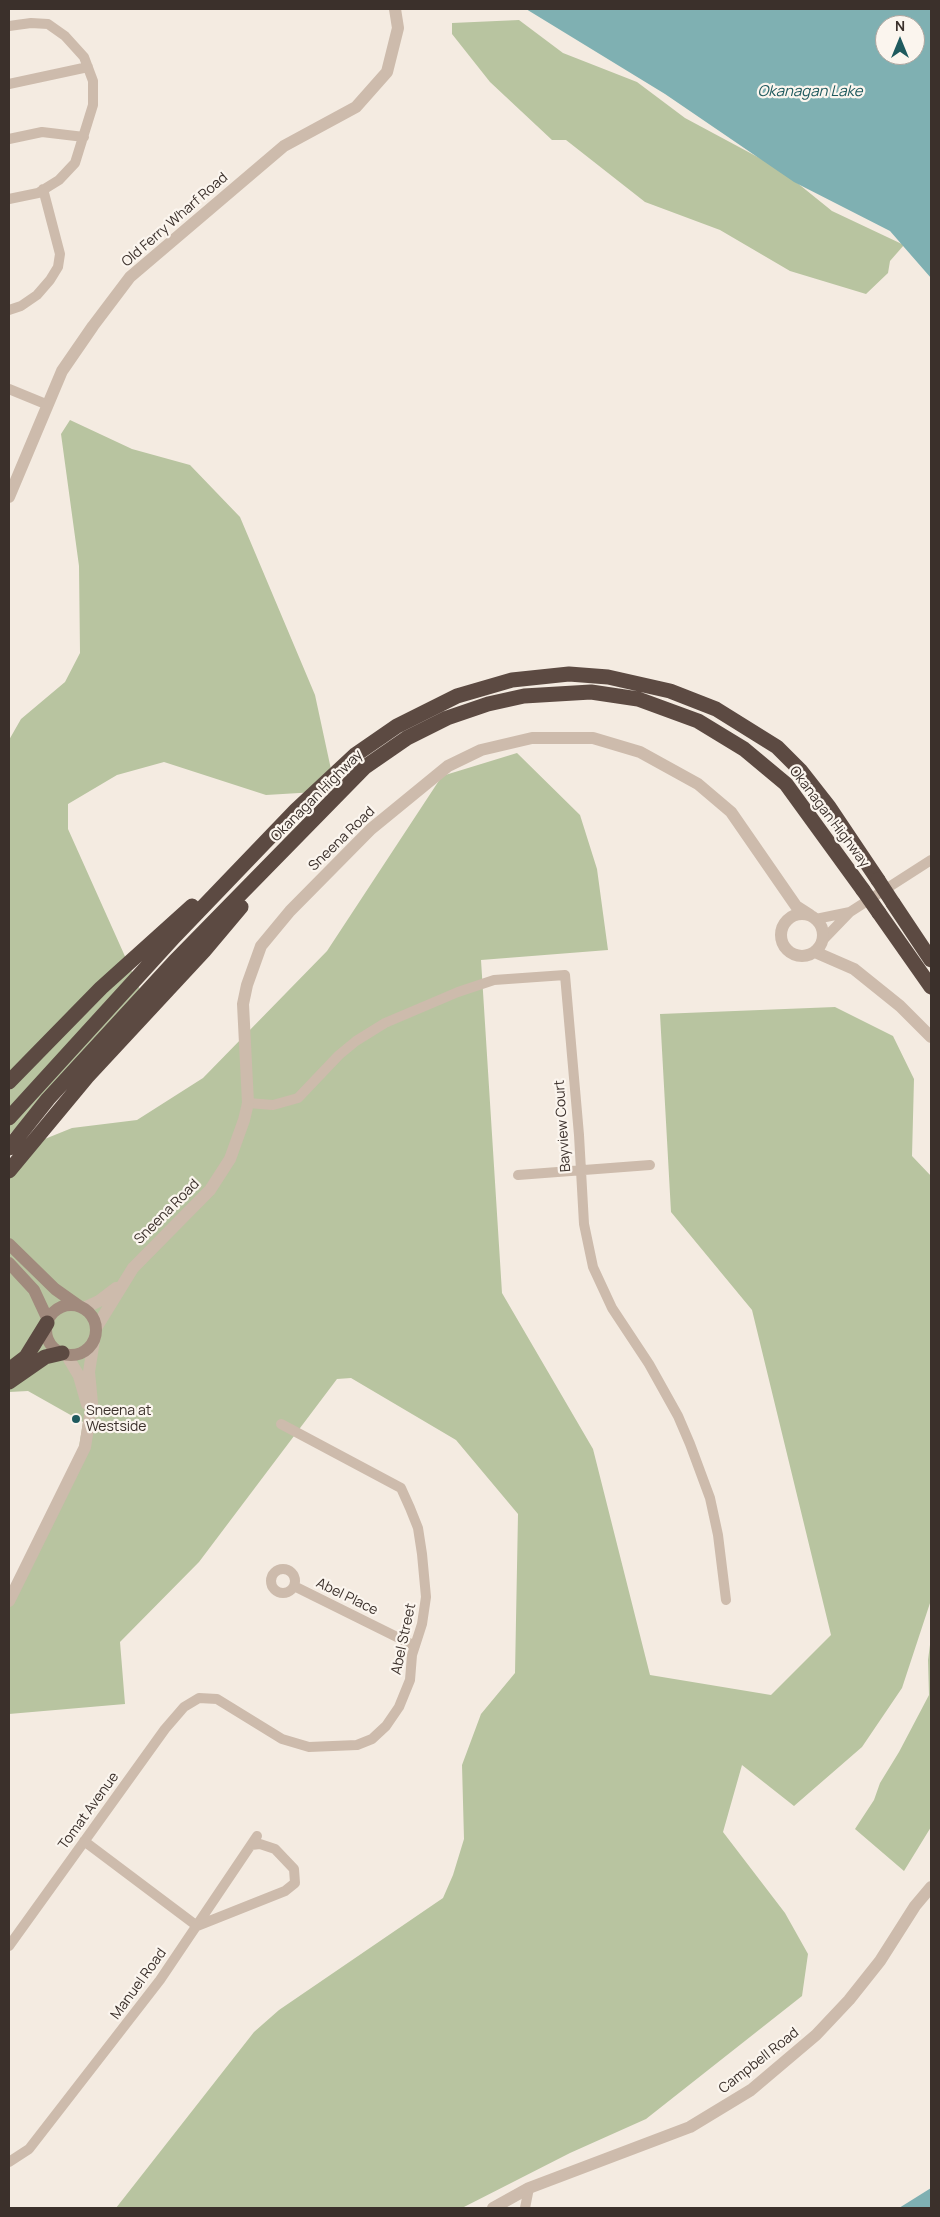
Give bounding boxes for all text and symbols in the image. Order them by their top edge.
north arrow [875,15,925,65]
text: N [895,16,905,35]
water label: Okanagan Lake [757,83,863,101]
street label: Old Ferry Wharf Road [119,169,231,271]
street label: Okanagan Highway [268,747,366,845]
street label: Okanagan Highway [785,763,873,871]
street label: Sneena Road [306,803,378,875]
street label: Bayview Court [551,1079,575,1173]
street label: Sneena Road [131,1176,203,1248]
place label: Sneena at Westside [86,1403,151,1435]
marker: Sneena at Westside [70,1413,82,1425]
street label: Abel Place [313,1575,381,1619]
street label: Abel Street [388,1602,420,1676]
street label: Tomat Avenue [55,1769,123,1853]
street label: Manuel Road [108,1945,170,2023]
street label: Campbell Road [716,2025,802,2097]

